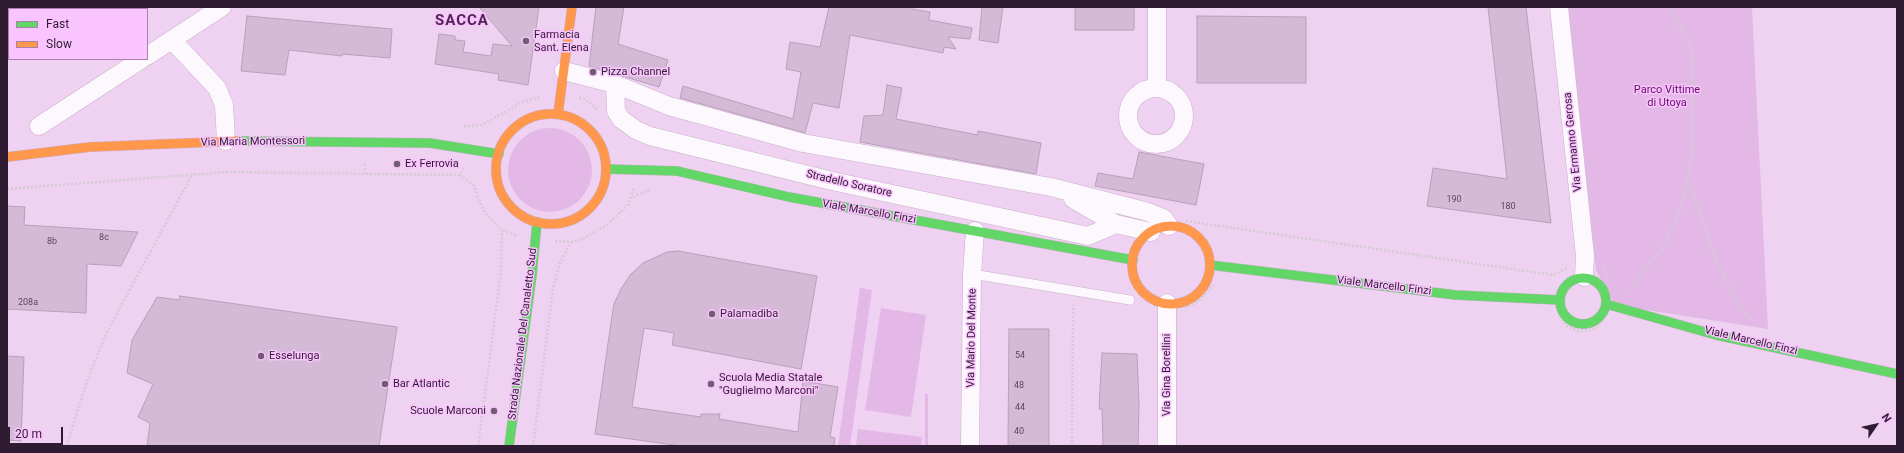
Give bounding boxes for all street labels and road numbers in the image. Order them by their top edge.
street label: Via Ermanno Gerosa [1561,92,1585,192]
street label: Via Maria Montessori [201,134,305,150]
street label: Stradello Soratore [805,168,893,200]
street label: Viale Marcello Finzi [821,197,917,227]
street label: Strada Nazionale Del Canaletto Sud [506,247,540,421]
street label: Viale Marcello Finzi [1336,274,1432,298]
street label: Via Mario Del Monte [965,288,979,388]
street label: Viale Marcello Finzi [1703,324,1799,358]
street label: Via Gina Borellini [1160,334,1174,416]

